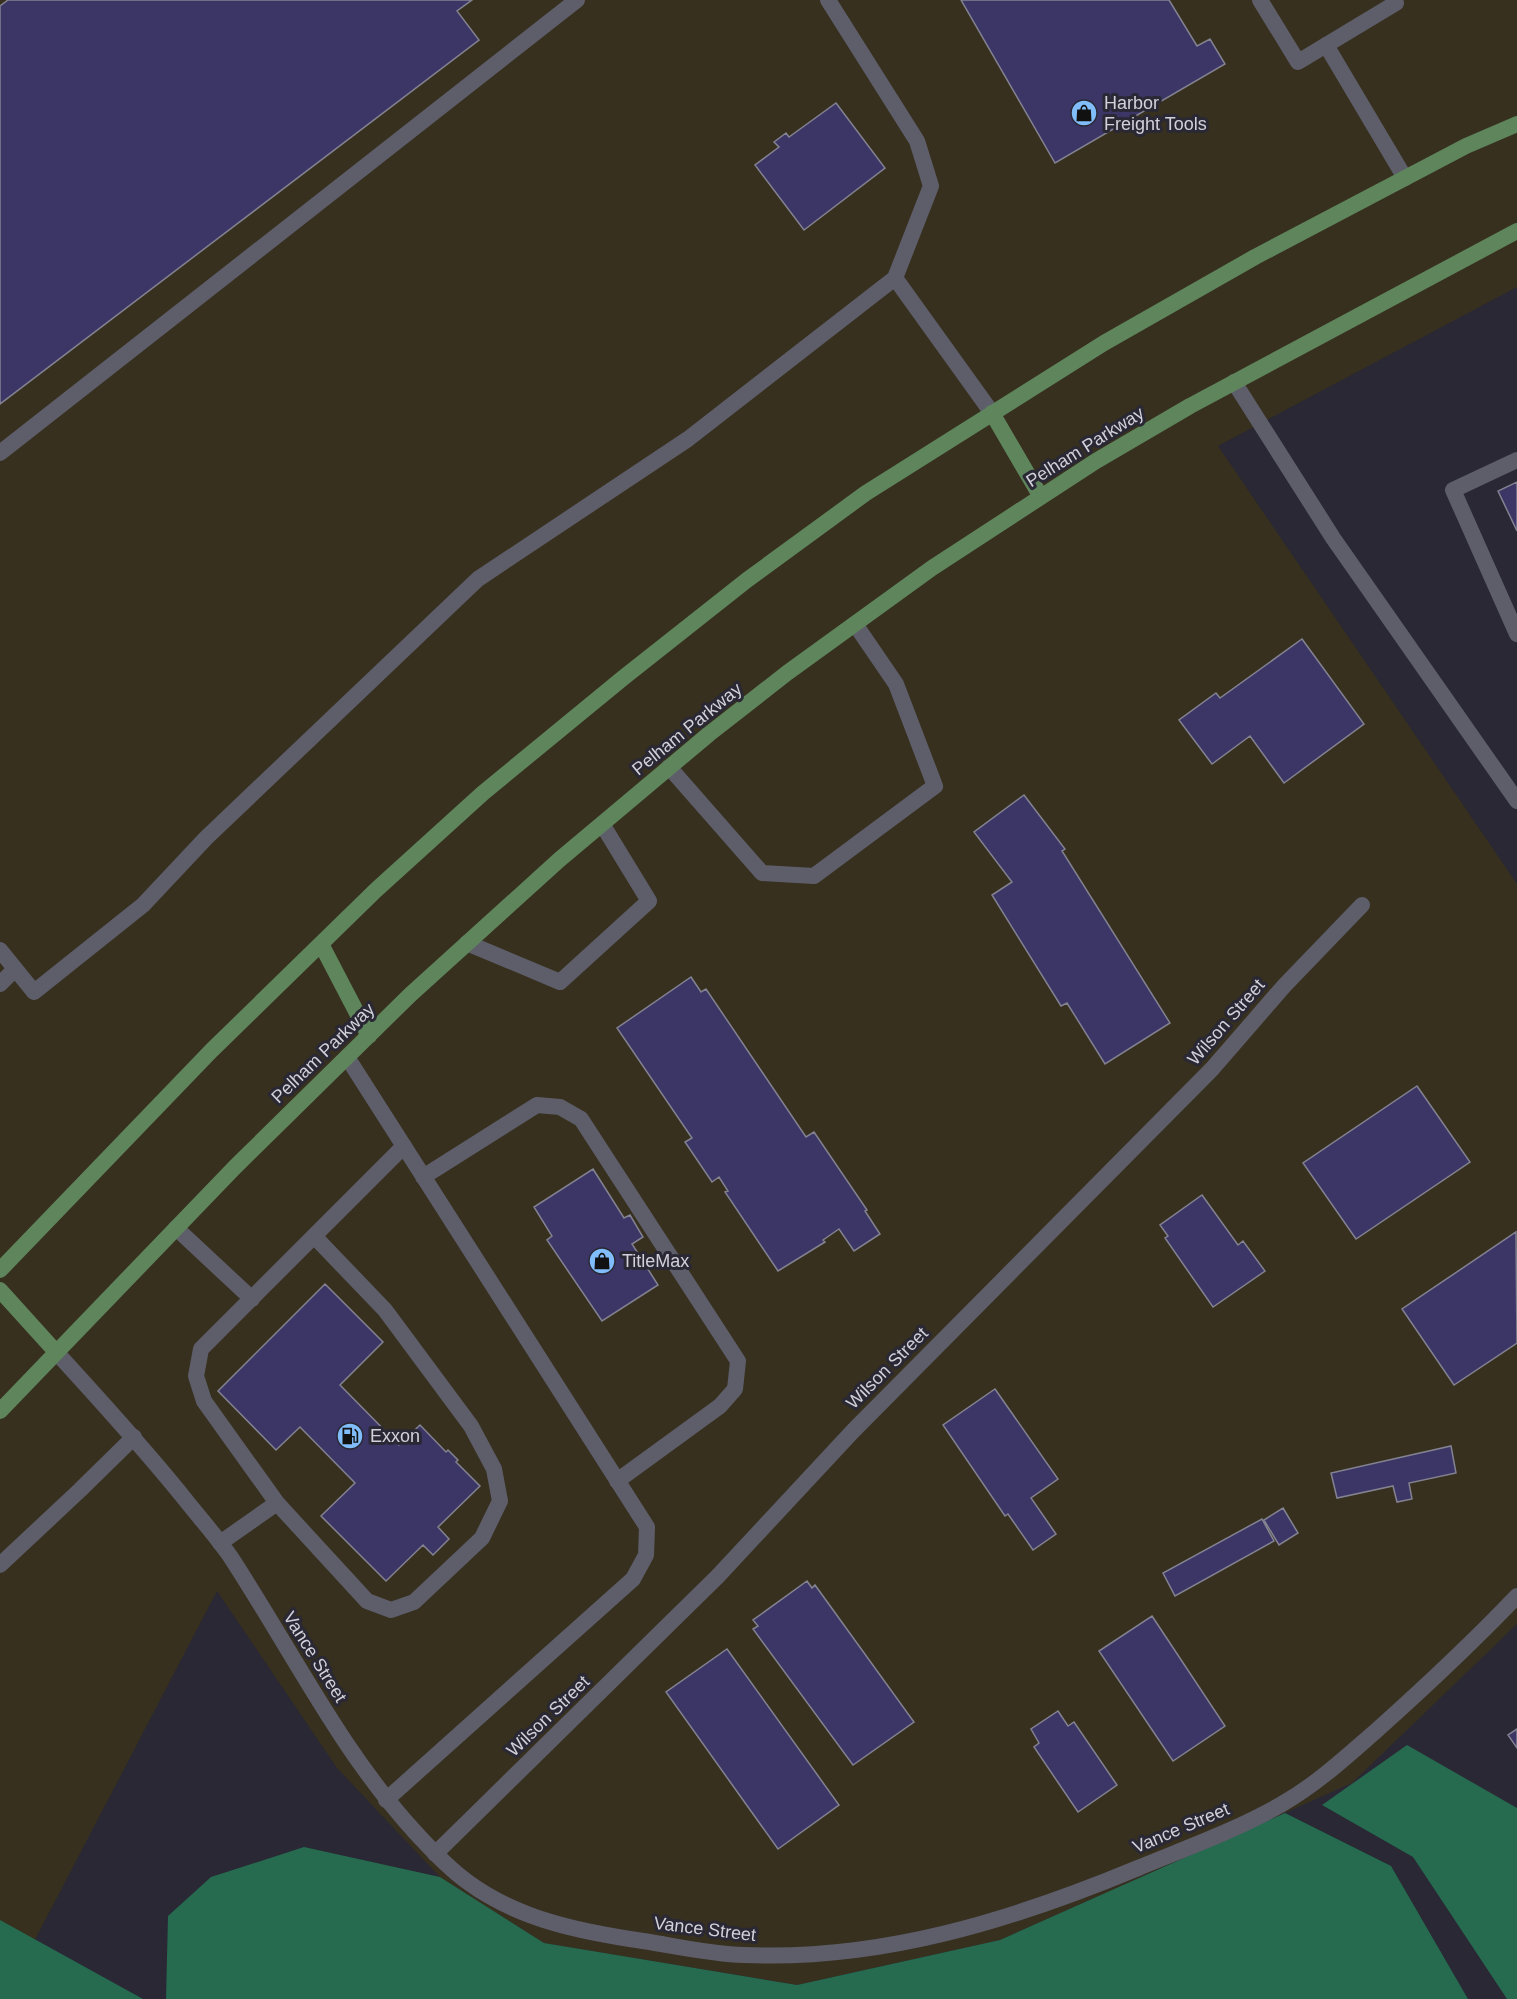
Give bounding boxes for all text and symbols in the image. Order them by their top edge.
place label: Harbor Freight Tools [1104,93,1207,134]
shop icon: Harbor Freight Tools [1069,98,1099,128]
street label: Pelham Parkway [1022,403,1148,491]
street label: Pelham Parkway [628,679,746,779]
street label: Wilson Street [1183,975,1269,1069]
street label: Pelham Parkway [267,999,379,1107]
shop icon: TitleMax [587,1246,617,1276]
place label: TitleMax [622,1251,689,1271]
street label: Wilson Street [842,1323,932,1413]
fuel station icon: Exxon [335,1421,365,1451]
place label: Exxon [370,1426,420,1446]
street label: Vance Street [279,1608,351,1706]
street label: Wilson Street [503,1672,593,1760]
street label: Vance Street [1130,1799,1232,1857]
street label: Vance Street [653,1913,757,1945]

